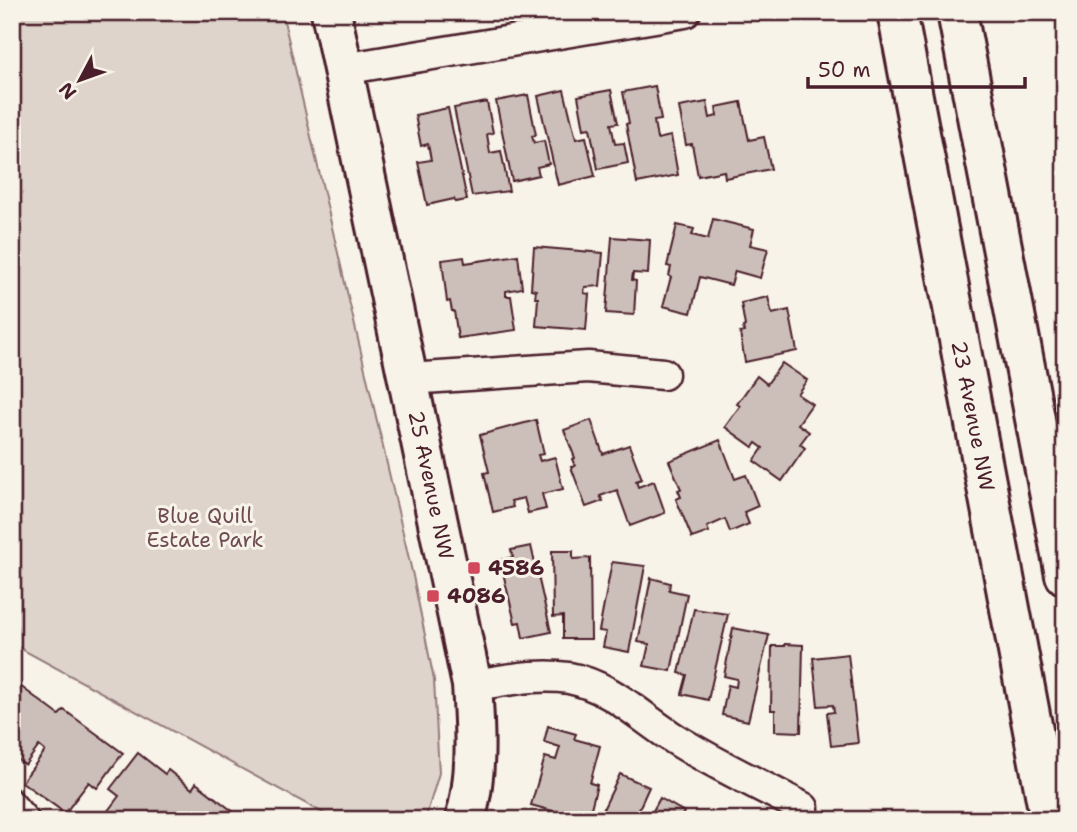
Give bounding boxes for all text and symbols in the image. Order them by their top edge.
north arrow [46,46,116,116]
scale bar [808,46,1024,90]
text: 50 m [818,56,871,84]
text: N [53,77,82,105]
street label: 23 Avenue NW [945,338,1001,494]
street label: 25 Avenue NW [402,408,460,562]
park label: Blue Quill Estate Park [147,502,263,554]
place label: 4586 [488,554,544,582]
marker: 4586 [466,560,482,576]
place label: 4086 [447,582,506,610]
marker: 4086 [425,588,441,604]

